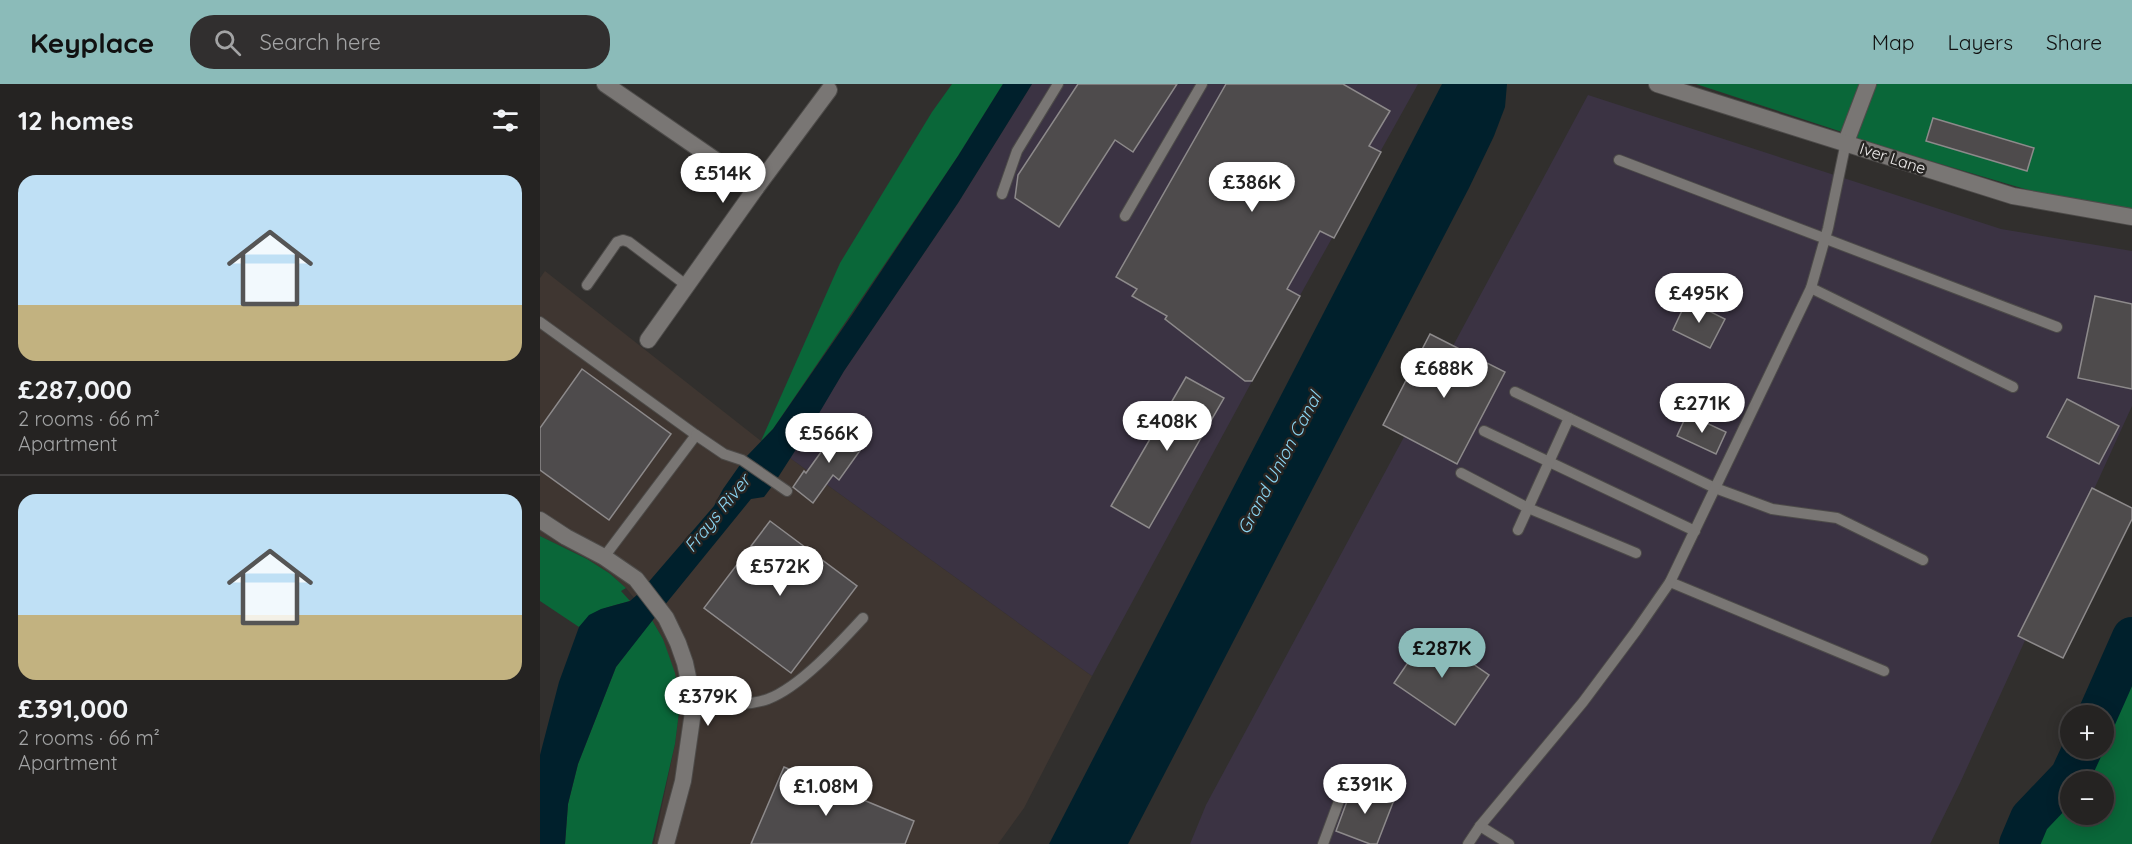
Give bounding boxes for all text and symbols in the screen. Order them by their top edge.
search box [190,15,610,69]
text: Keyplace [30,25,154,60]
icon: search [211,26,244,59]
text: Search here [259,28,381,56]
text: Map [1872,29,1915,55]
text: Layers [1948,29,2013,55]
text: Share [2046,29,2102,55]
text: 12 homes [18,104,134,137]
icon: filters [489,104,522,137]
street label: Iver Lane [1857,138,1929,178]
pin: £514K [681,153,765,204]
text: £514K [695,160,751,185]
pin: £386K [1210,162,1294,213]
text: £386K [1223,169,1281,194]
icon: home [216,214,324,322]
pin: £495K [1657,273,1741,324]
text: £495K [1669,280,1729,305]
pin: £688K [1402,348,1486,399]
text: £688K [1415,355,1473,380]
text: £287,000 [18,373,132,406]
pin: £271K [1660,383,1744,434]
water label: Grand Union Canal [1232,386,1327,538]
text: £271K [1674,390,1730,415]
pin: £408K [1125,401,1209,452]
text: 2 rooms · 66 m² [18,406,160,431]
text: £408K [1137,408,1197,433]
pin: £566K [787,413,871,464]
text: £566K [799,420,859,445]
text: Apartment [18,431,118,456]
water label: Frays River [679,468,757,557]
icon: home [216,533,324,641]
pin: £572K [738,546,822,597]
text: £572K [750,553,810,578]
pin: £287K [1400,628,1484,679]
text: £287K [1413,635,1471,660]
pin: £379K [666,676,750,727]
text: £379K [679,683,737,708]
text: £391,000 [18,692,128,725]
map controls [2060,705,2114,825]
button: + [2060,705,2114,759]
text: 2 rooms · 66 m² [18,725,160,750]
text: Apartment [18,750,118,775]
pin: £391K [1323,764,1407,815]
pin: £1.08M [777,766,875,817]
text: £391K [1337,771,1393,796]
button: − [2060,771,2114,825]
text: £1.08M [794,773,858,798]

